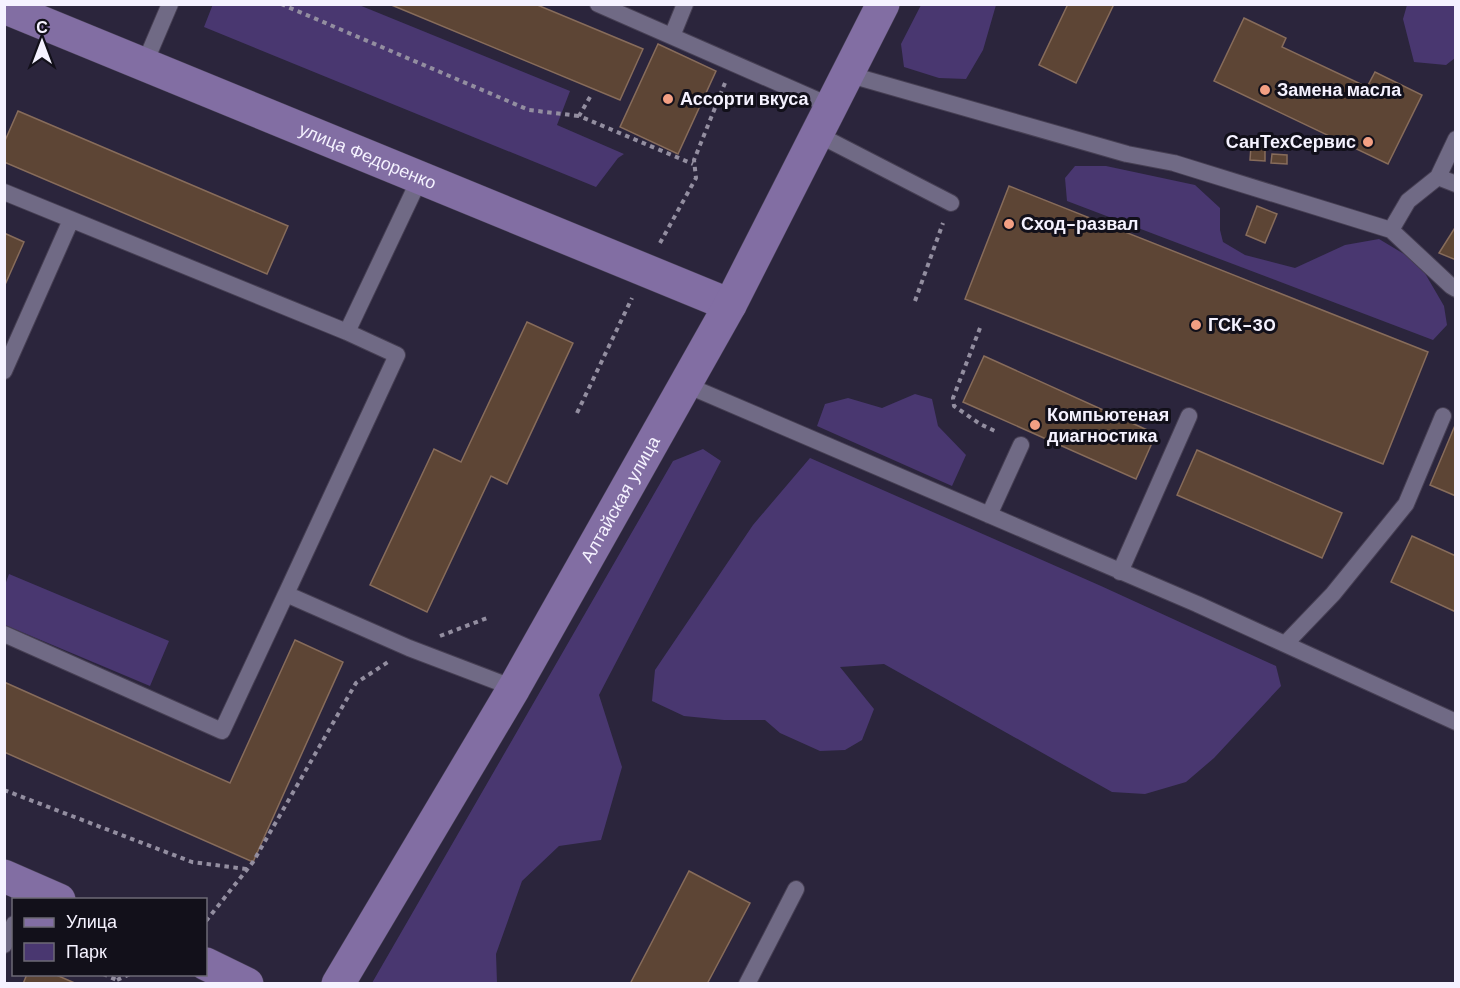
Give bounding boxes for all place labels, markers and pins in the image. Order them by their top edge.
place label: Замена масла [1277,78,1402,102]
marker: Замена масла [1258,83,1272,97]
place label: Ассорти вкуса [680,87,810,111]
marker: Ассорти вкуса [661,92,675,106]
place label: СанТехСервис [1226,130,1356,154]
marker: СанТехСервис [1361,135,1375,149]
place label: Сход-развал [1021,212,1139,236]
marker: Сход-развал [1002,217,1016,231]
place label: ГСК-30 [1208,313,1276,337]
marker: ГСК-30 [1189,318,1203,332]
place label: Компьютеная диагностика [1047,403,1169,448]
marker: Компьютеная диагностика [1028,418,1042,432]

